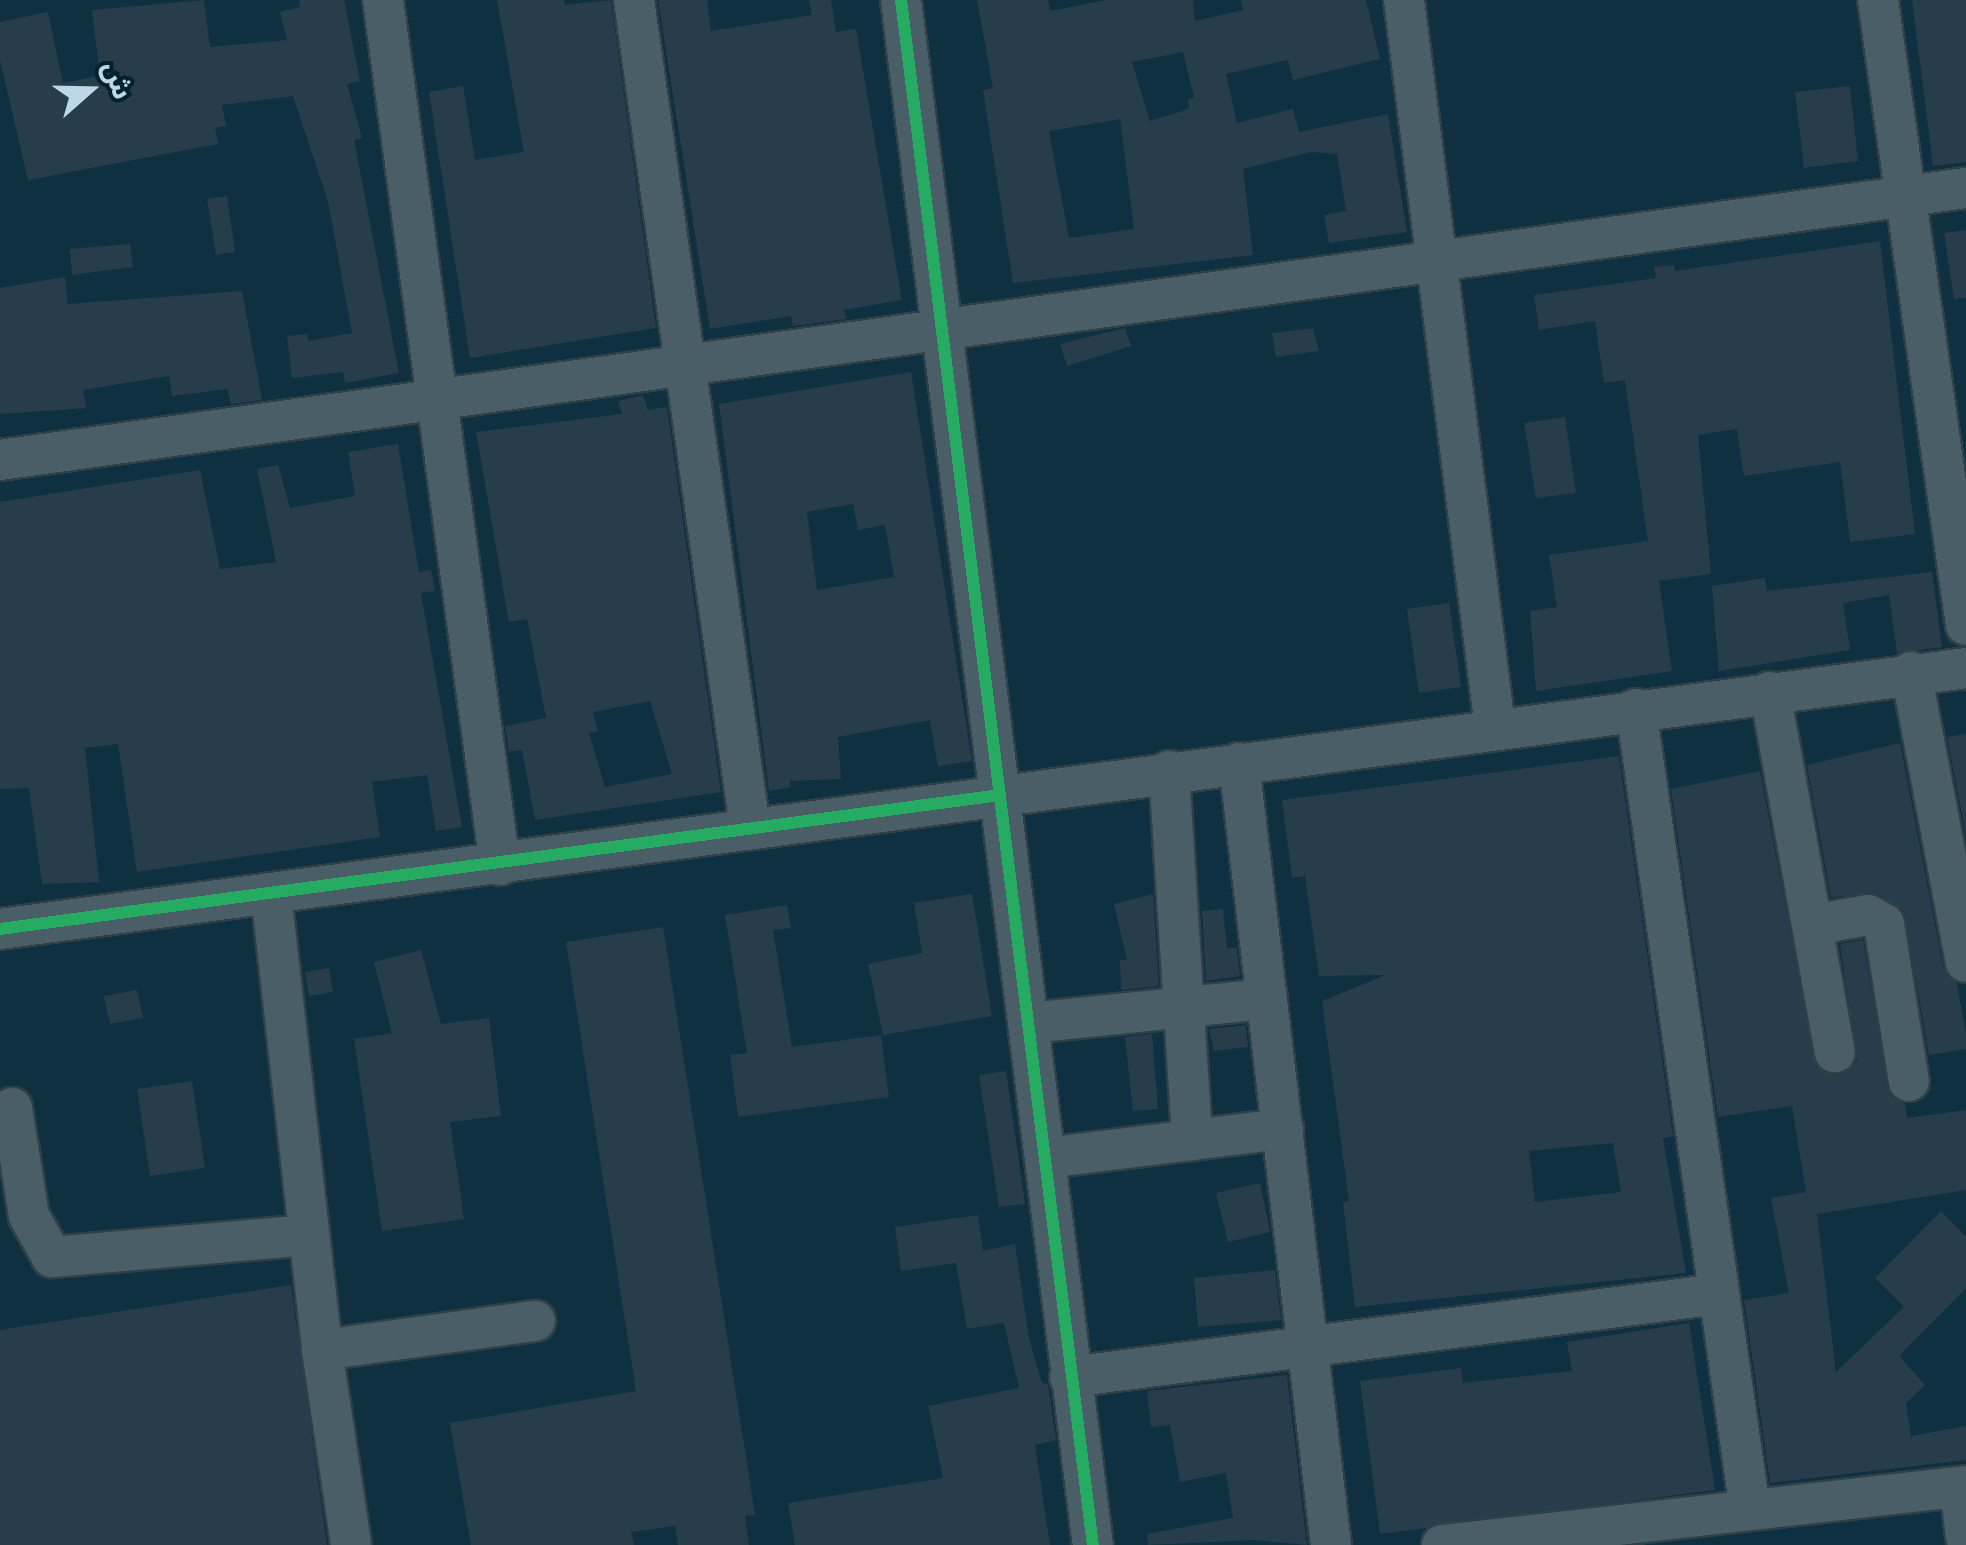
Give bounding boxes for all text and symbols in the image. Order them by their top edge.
north arrow [40,40,140,140]
text: ش [95,55,143,104]

